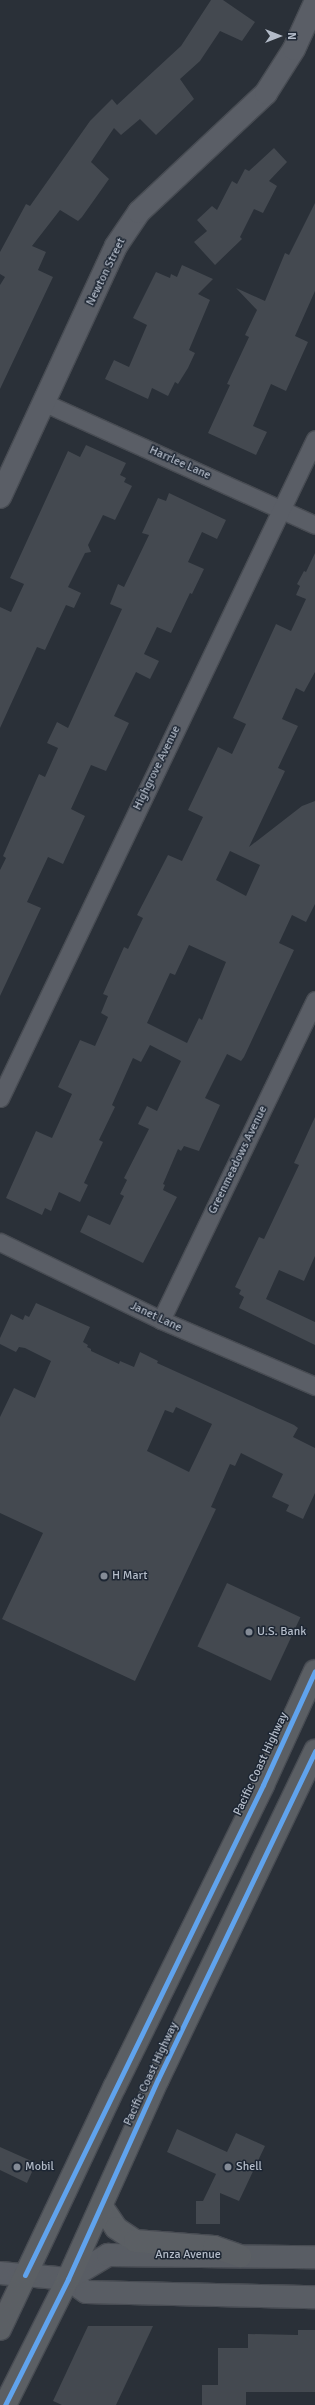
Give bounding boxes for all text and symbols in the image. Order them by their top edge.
north arrow [259,16,299,56]
text: N [285,32,298,40]
street label: Newton Street [83,236,129,308]
street label: Harrlee Lane [147,443,213,483]
street label: Highgrove Avenue [130,723,184,813]
street label: Greenmeadows Avenue [206,1104,270,1216]
street label: Janet Lane [128,1299,184,1335]
place label: H Mart [112,1569,147,1583]
marker: H Mart [99,1571,109,1581]
place label: U.S. Bank [257,1625,306,1639]
marker: U.S. Bank [244,1627,254,1637]
street label: Pacific Coast Highway [231,1710,291,1818]
street label: Pacific Coast Highway [121,2020,181,2128]
place label: Mobil [25,2160,54,2174]
place label: Shell [236,2160,262,2174]
marker: Mobil [12,2162,22,2172]
marker: Shell [223,2162,233,2172]
street label: Anza Avenue [155,2248,221,2262]

